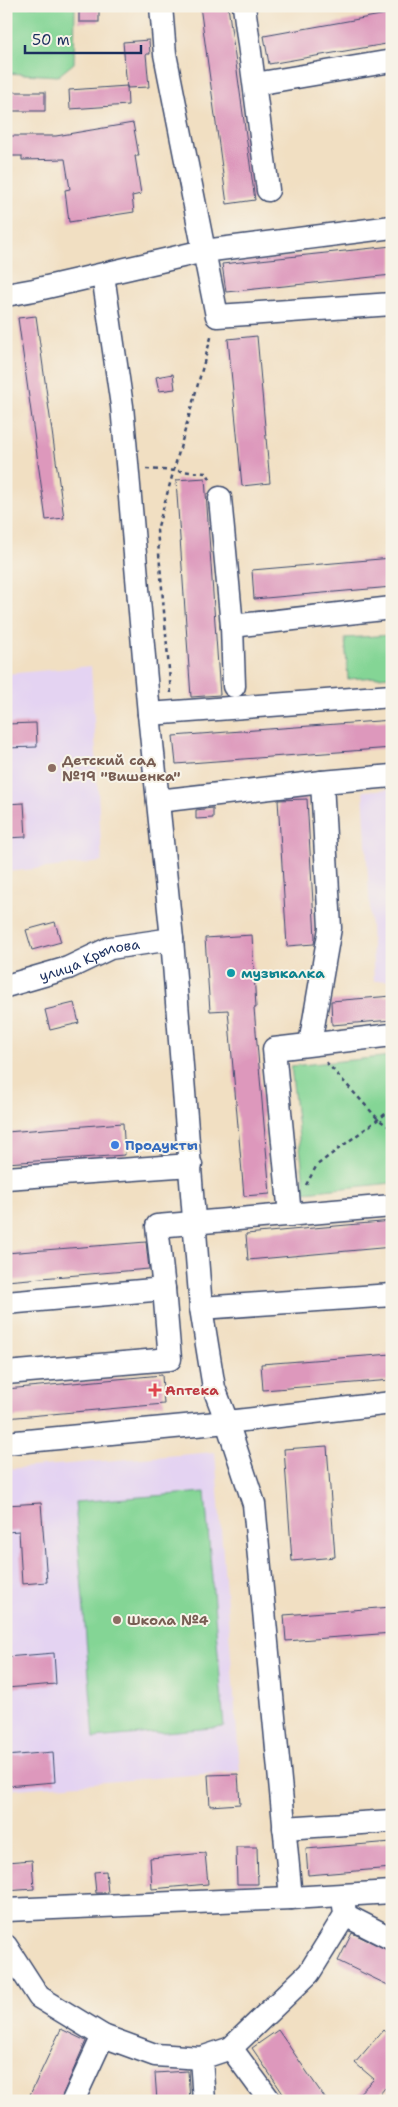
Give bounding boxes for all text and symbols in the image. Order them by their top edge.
scale bar [25,22,141,54]
text: 50 m [32,30,70,50]
place label: Детский сад №19 "Вишенка" [62,751,181,785]
marker: Детский сад №19 "Вишенка" [46,762,58,774]
street label: улица Крылова [37,935,141,985]
place label: музыкалка [241,964,325,982]
marker: музыкалка [225,967,237,979]
place label: Продукты [125,1136,198,1154]
marker: Продукты [109,1139,121,1151]
place label: Аптека [165,1381,219,1399]
marker: Аптека [149,1384,161,1396]
place label: Школа №4 [127,1611,209,1629]
marker: Школа №4 [111,1614,123,1626]

